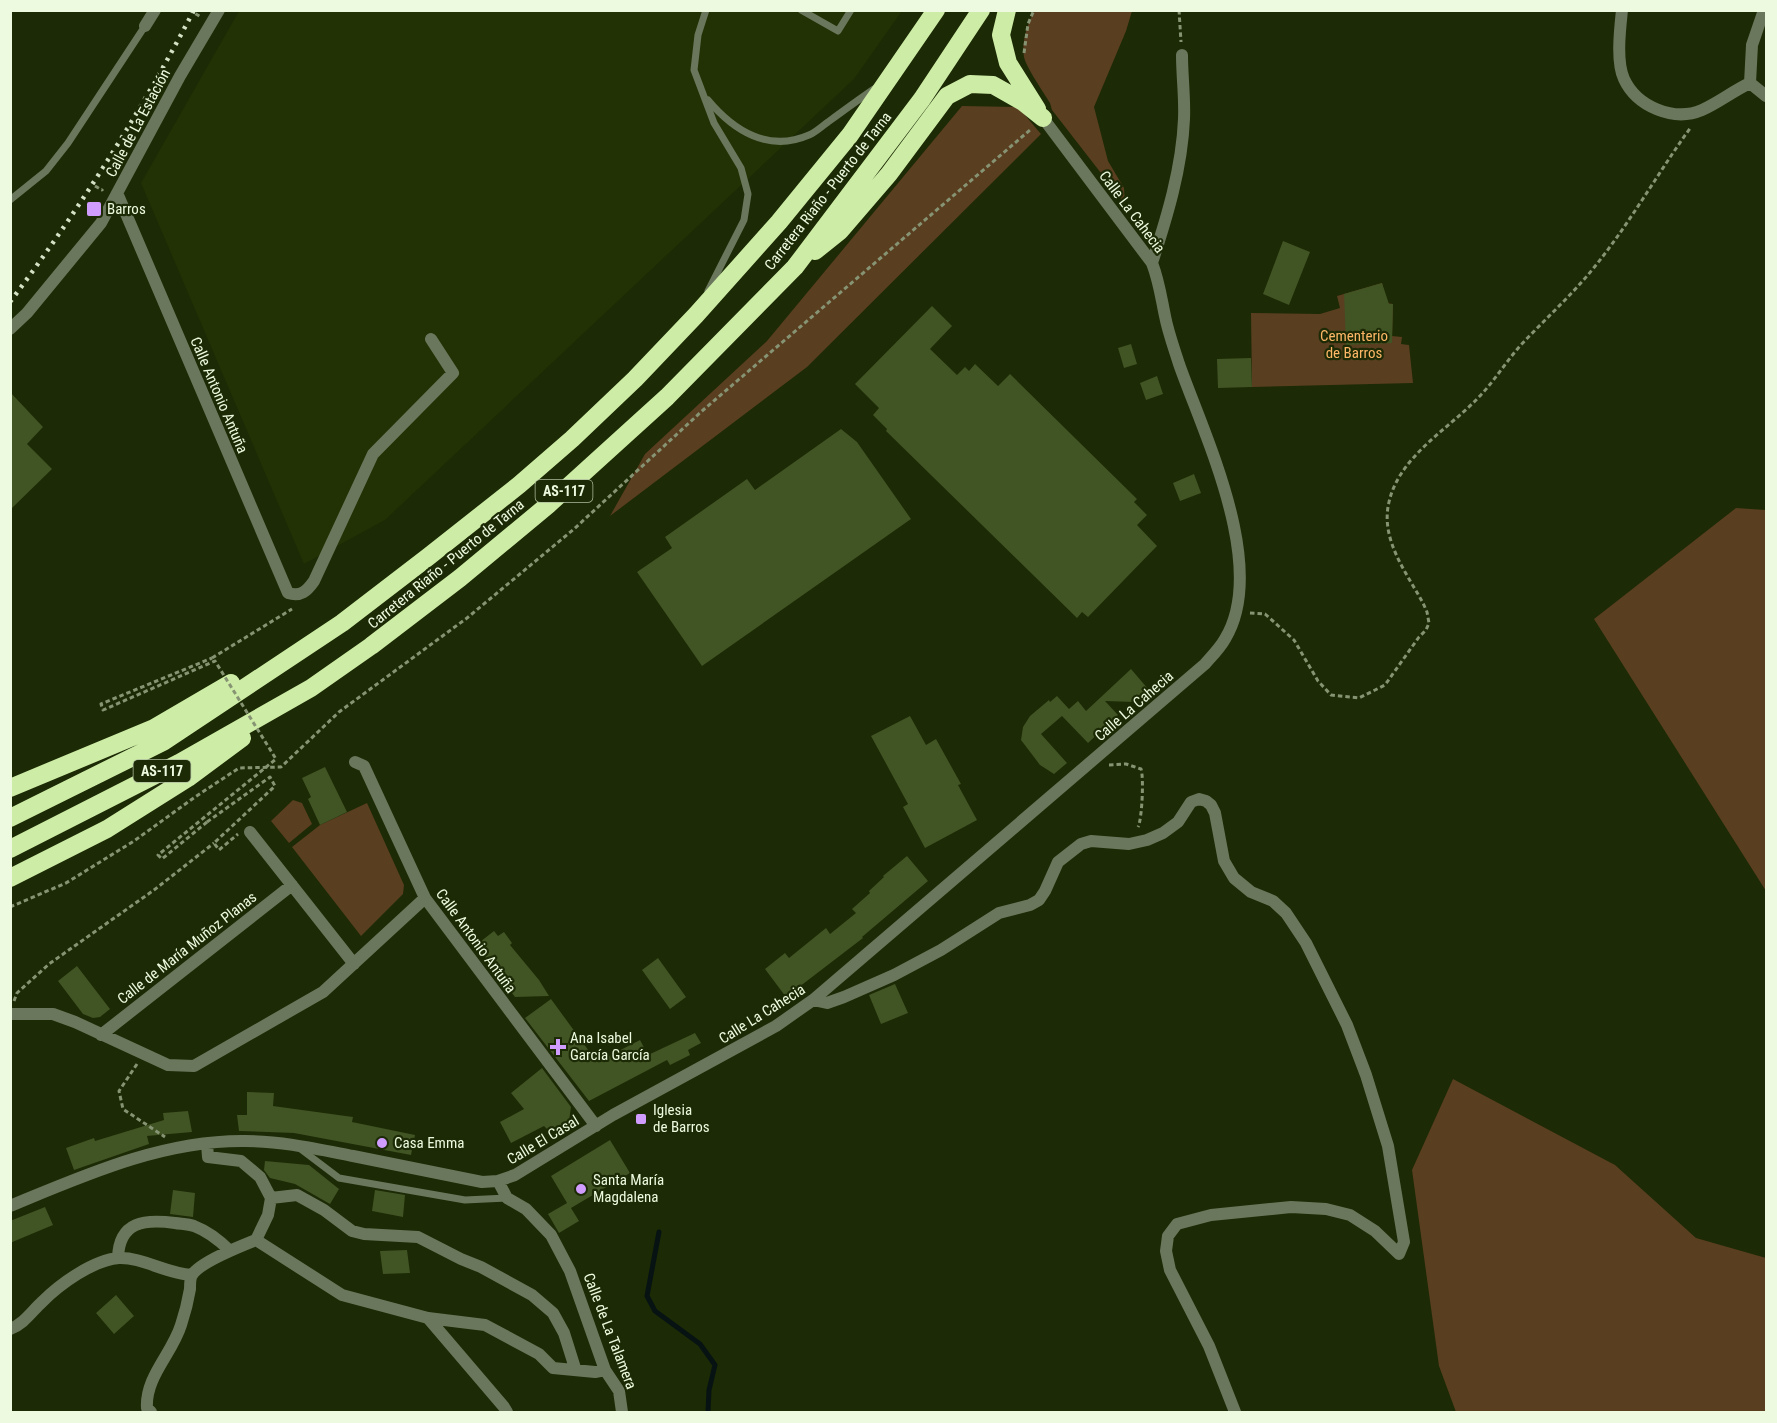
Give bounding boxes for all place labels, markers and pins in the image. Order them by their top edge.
marker: Barros [85,200,103,218]
place label: Barros [107,200,146,218]
place label: Ana Isabel García García [570,1029,650,1064]
marker: Ana Isabel García García [551,1040,565,1054]
place label: Iglesia de Barros [653,1101,710,1136]
marker: Iglesia de Barros [634,1112,648,1126]
place label: Casa Emma [394,1134,464,1152]
marker: Casa Emma [375,1136,389,1150]
place label: Santa María Magdalena [593,1171,664,1206]
marker: Santa María Magdalena [574,1182,588,1196]

